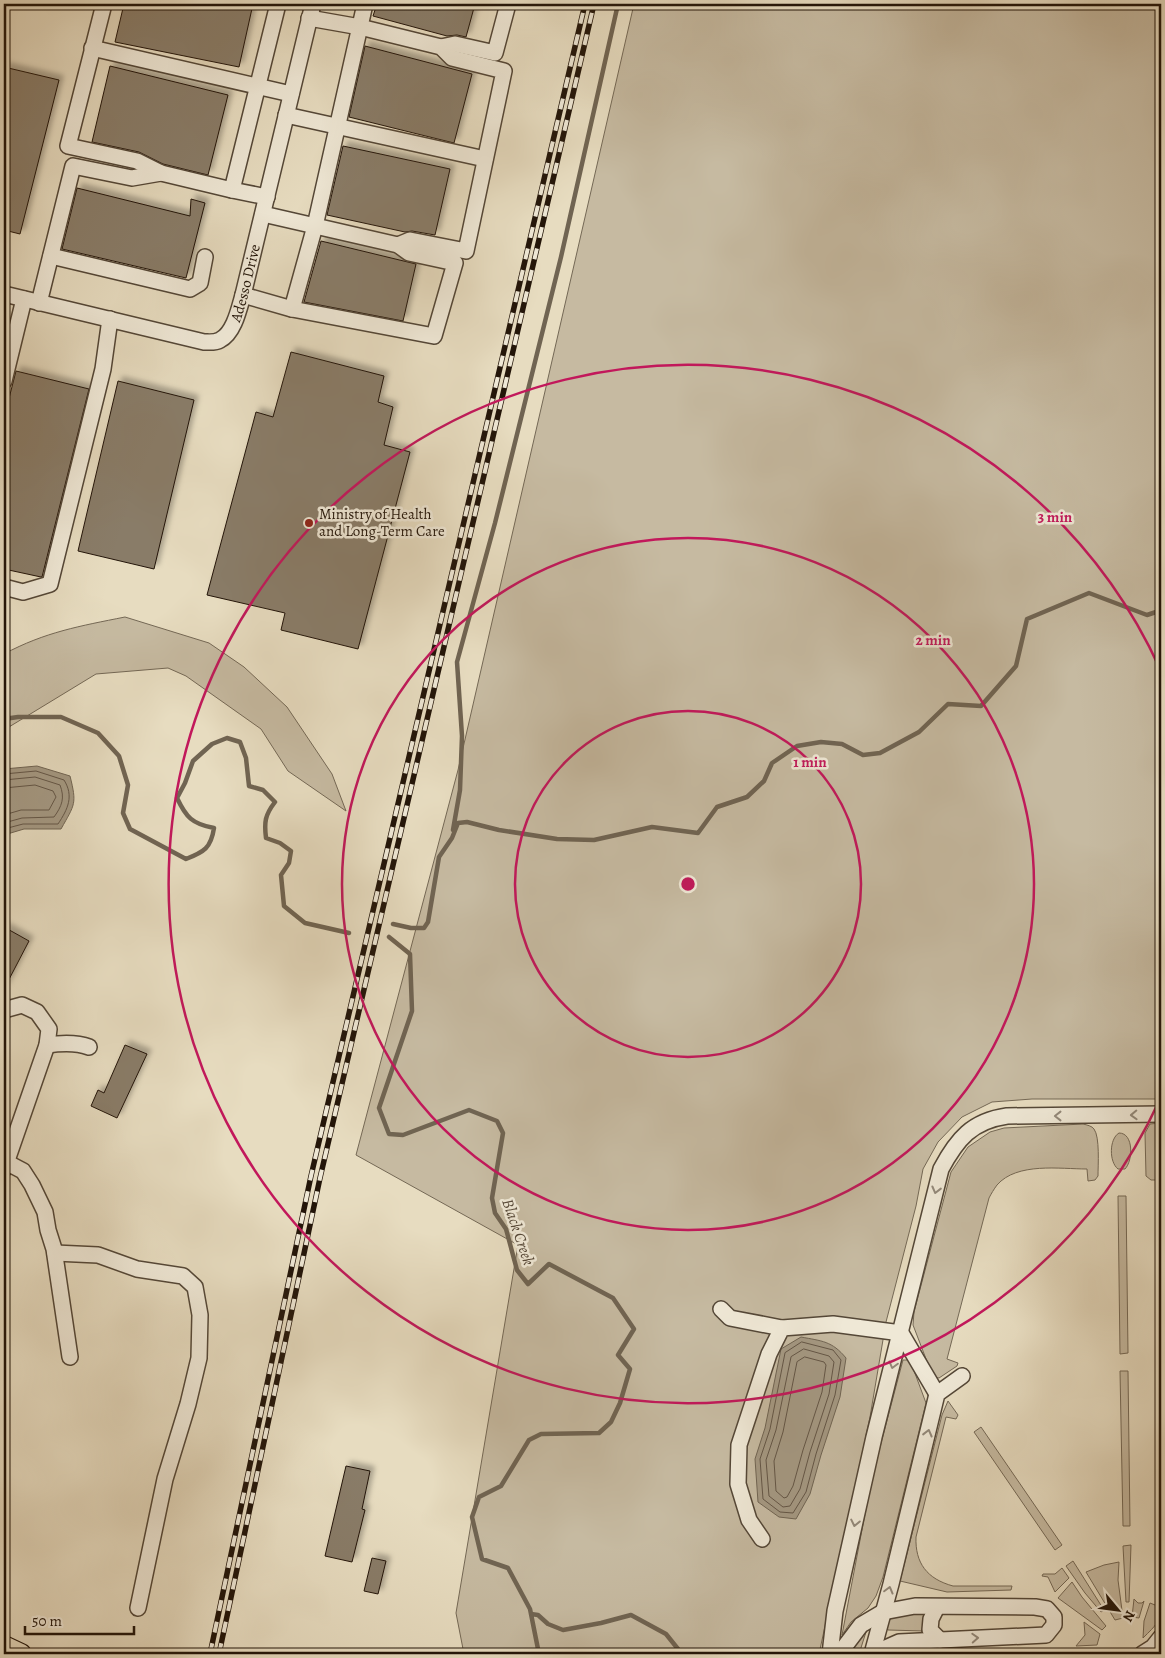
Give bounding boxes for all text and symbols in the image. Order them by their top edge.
street label: Adesso Drive [225,242,265,326]
place label: Ministry of Health and Long-Term Care [319,504,445,541]
text: 3 min [1038,507,1073,527]
marker: Ministry of Health and Long-Term Care [303,517,315,529]
text: 2 min [915,630,951,650]
text: 1 min [793,752,827,772]
centre of rings [679,875,697,893]
one-way arrow [1130,1109,1138,1120]
one-way arrow [1054,1111,1062,1121]
one-way arrow [931,1186,941,1194]
water label: Black Creek [496,1196,540,1268]
one-way arrow [888,1360,898,1368]
one-way arrow [922,1428,933,1437]
one-way arrow [850,1518,861,1527]
north arrow [1092,1586,1142,1636]
one-way arrow [884,1587,894,1595]
scale bar [25,1603,134,1635]
text: N [1118,1607,1140,1625]
text: 50 m [32,1611,62,1631]
one-way arrow [971,1632,979,1643]

